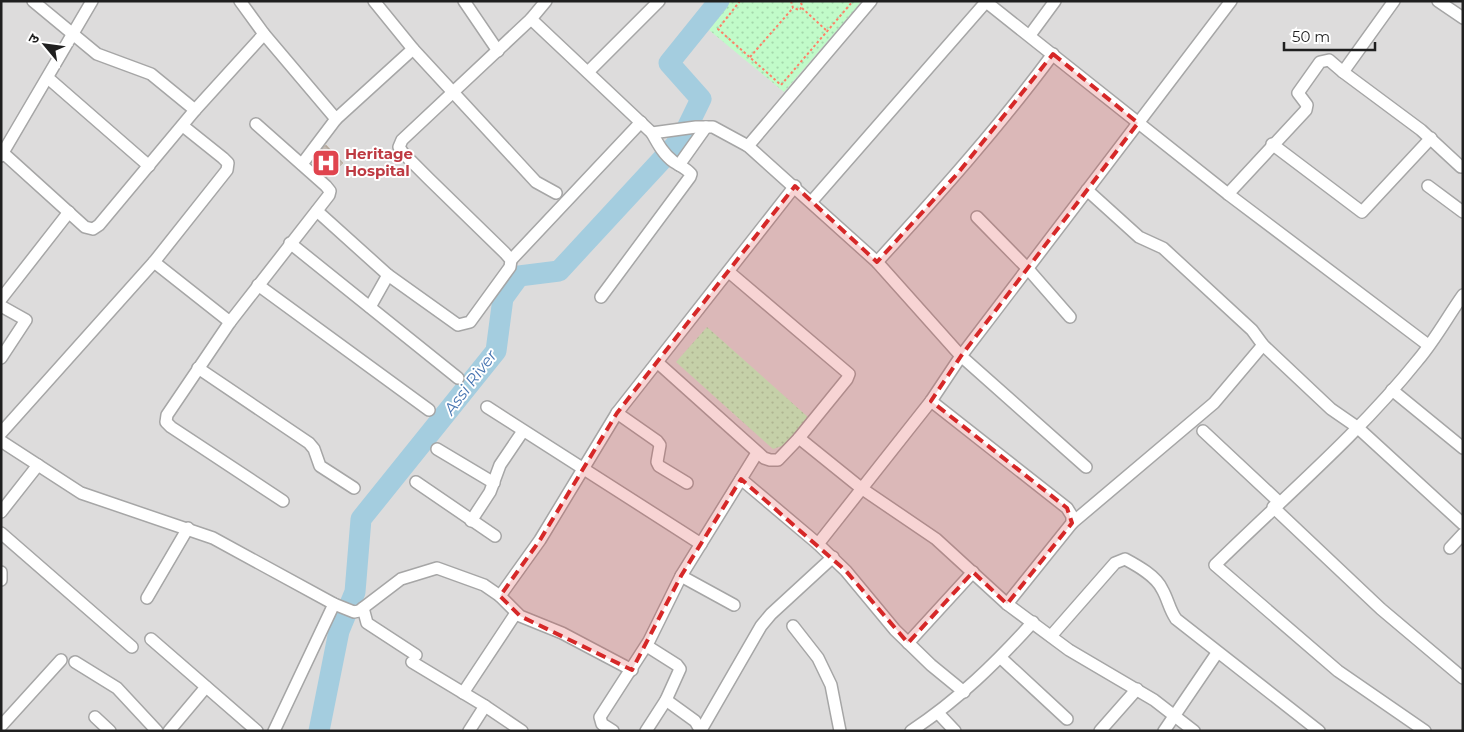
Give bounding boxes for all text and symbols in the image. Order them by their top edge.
north arrow [20,20,70,70]
scale bar [1284,20,1375,52]
text: 50 m [1292,27,1330,46]
text: उ [24,30,44,47]
place label: Heritage Hospital [345,144,413,180]
hospital icon: Heritage Hospital [311,148,341,178]
water label: Assi River [439,346,501,419]

